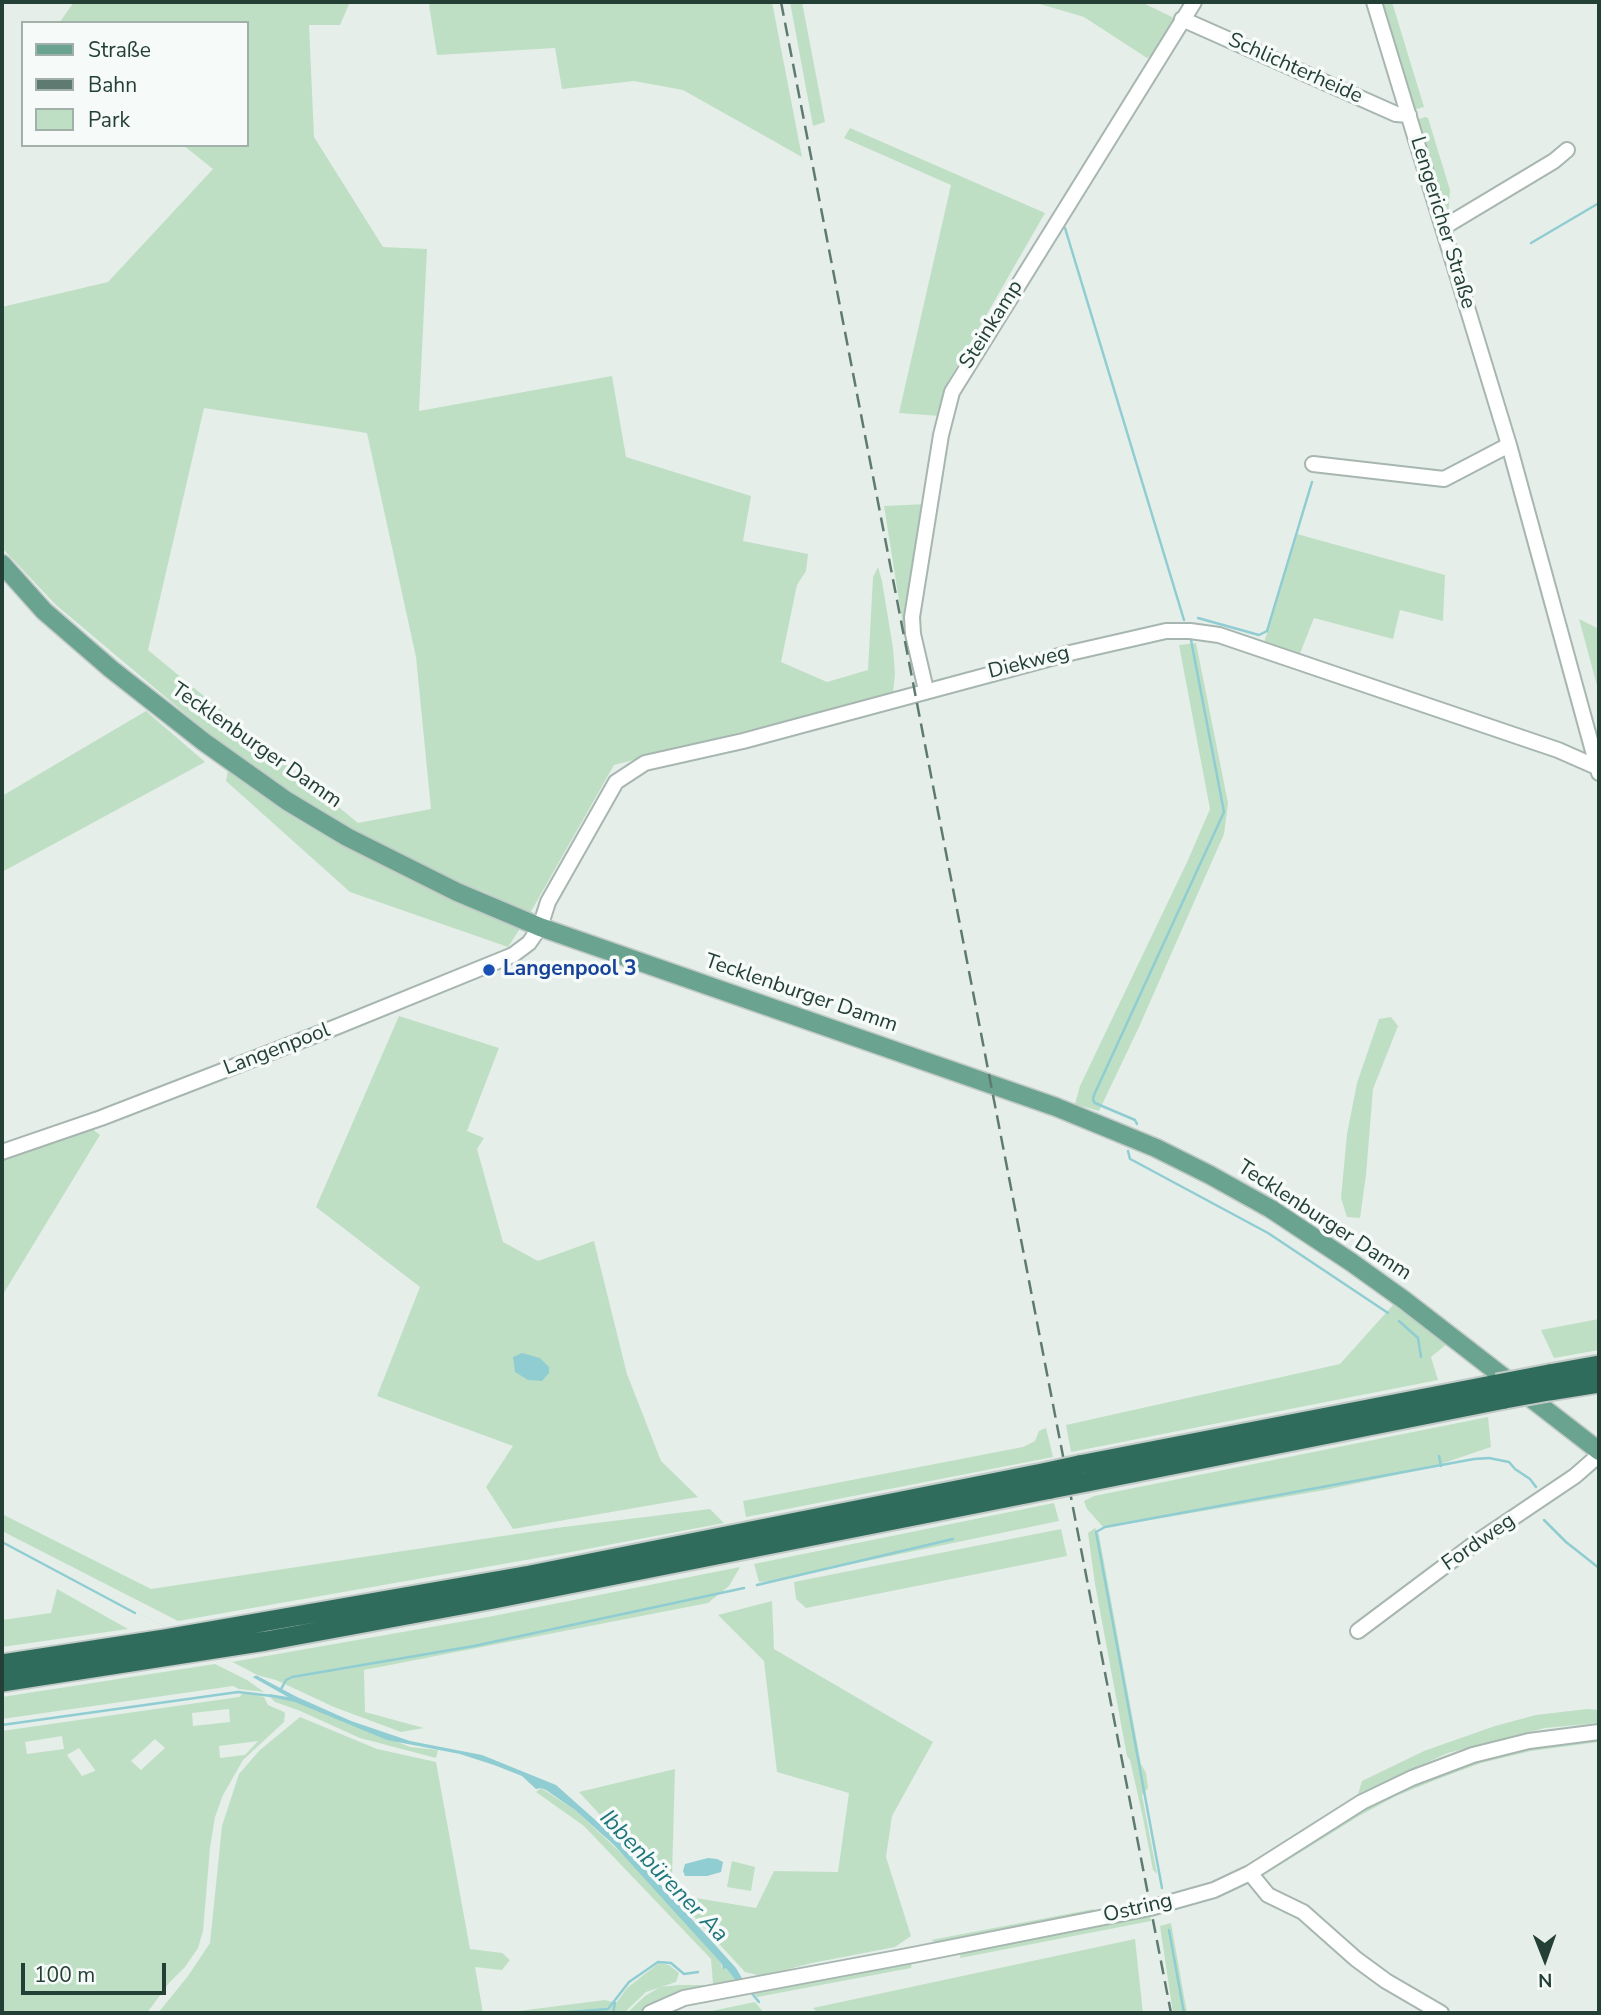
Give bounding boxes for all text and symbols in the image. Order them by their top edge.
legend [21,21,248,147]
street label: Schlichterheide [1224,28,1366,110]
text: Straße [88,36,151,64]
text: Bahn [88,71,137,99]
text: Park [88,106,130,134]
street label: Lengericher Straße [1404,134,1480,312]
street label: Steinkamp [955,276,1029,374]
street label: Diekweg [986,641,1072,685]
street label: Tecklenburger Damm [166,678,346,814]
street label: Tecklenburger Damm [701,949,901,1039]
place label: Langenpool 3 [503,957,637,983]
marker: Langenpool 3 [481,962,497,978]
street label: Langenpool [220,1018,334,1082]
street label: Tecklenburger Damm [1232,1155,1416,1287]
street label: Fordweg [1438,1509,1520,1577]
water label: Ibbenbürener Aa [593,1805,733,1949]
street label: Ostring [1101,1889,1175,1929]
north arrow [1510,1924,1580,1994]
scale bar [24,1948,170,1992]
text: 100 m [34,1961,95,1989]
text: N [1538,1967,1553,1993]

